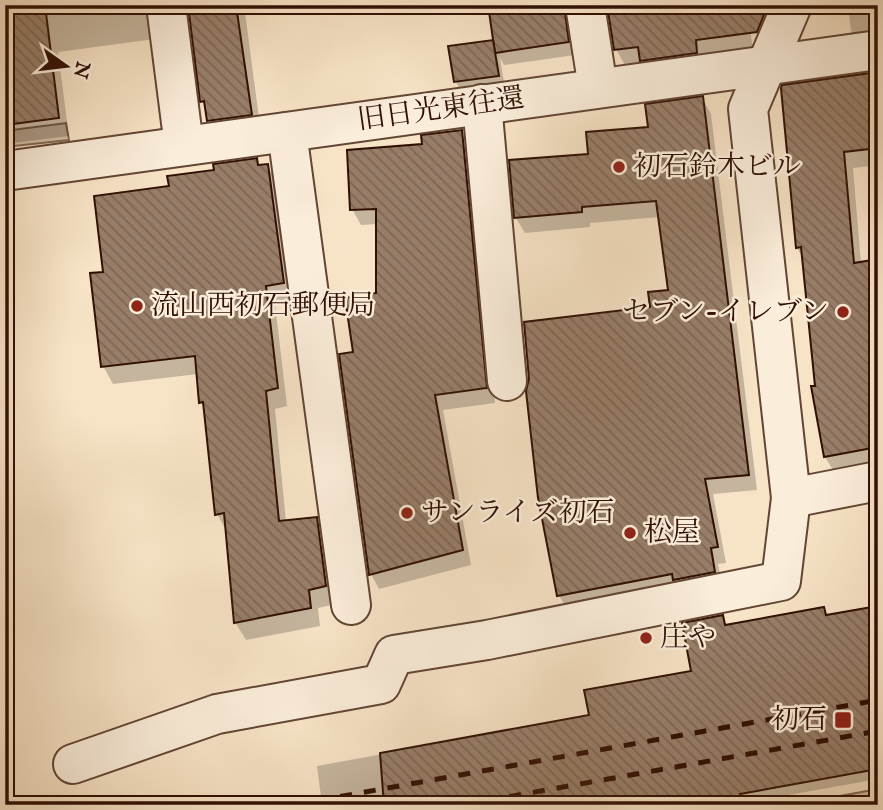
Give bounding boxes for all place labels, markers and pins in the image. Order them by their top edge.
place label: 初石鈴木ビル [633,150,801,185]
marker: 初石鈴木ビル [611,159,627,175]
place label: 流山西初石郵便局 [151,289,375,324]
place label: セブン-イレブン [622,295,829,330]
marker: 流山西初石郵便局 [129,298,145,314]
marker: セブン-イレブン [835,304,851,320]
place label: サンライズ初石 [421,496,614,531]
marker: サンライズ初石 [399,505,415,521]
place label: 松屋 [644,516,700,551]
marker: 松屋 [622,525,638,541]
place label: 庄や [660,621,716,656]
marker: 庄や [638,630,654,646]
place label: 初石 [771,703,827,738]
marker: 初石 [833,710,853,730]

